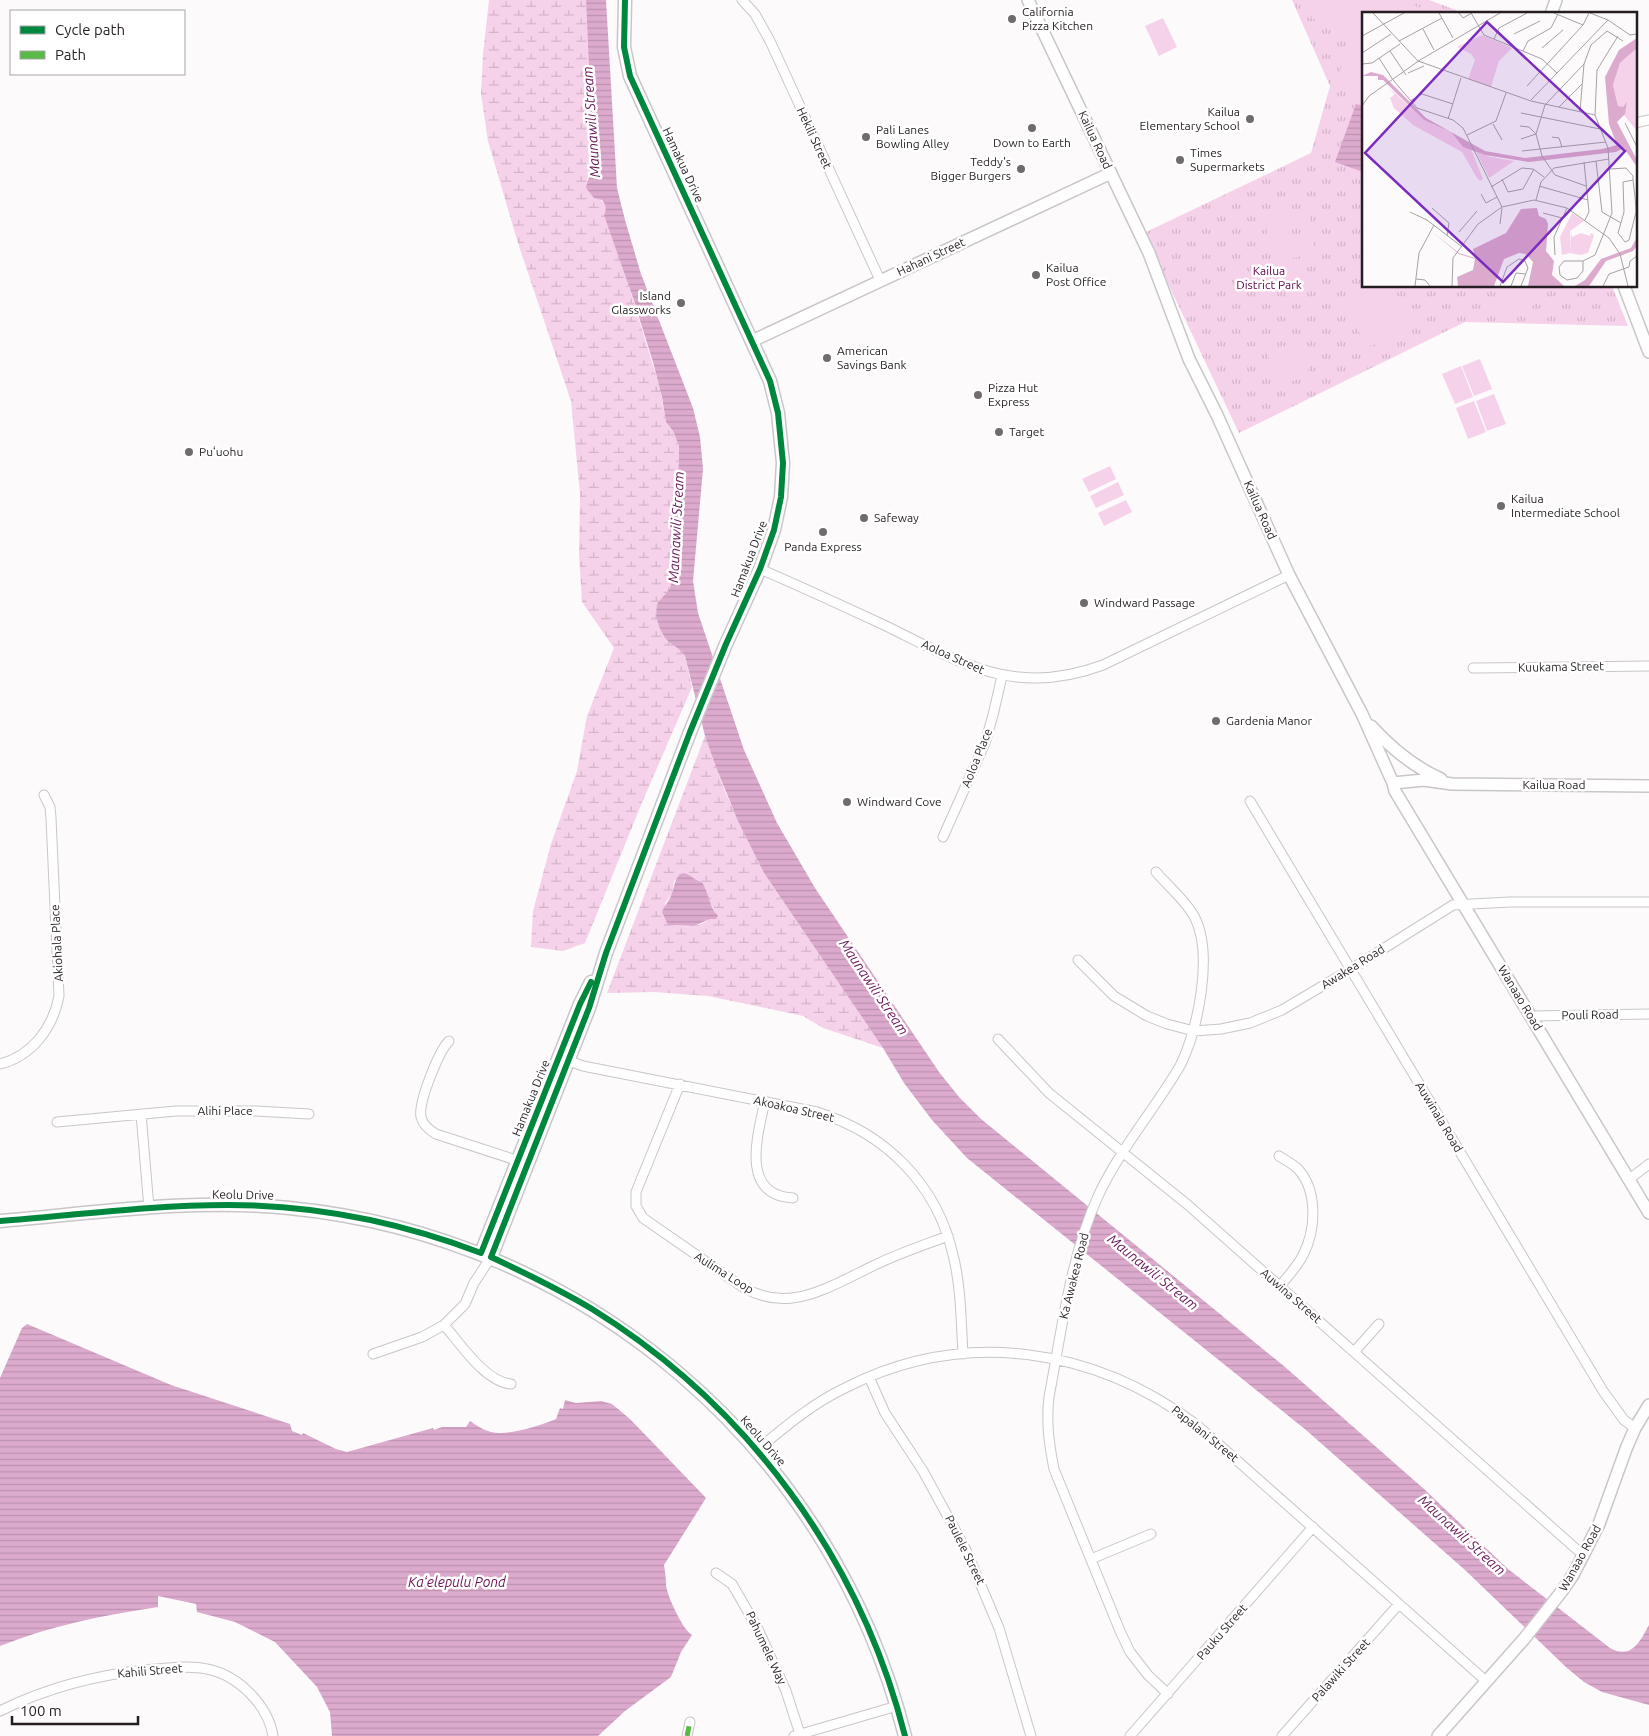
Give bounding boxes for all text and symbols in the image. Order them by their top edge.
place label: California Pizza Kitchen [1022,5,1093,32]
legend [10,10,185,75]
inset map [1362,12,1636,288]
marker: California Pizza Kitchen [1006,13,1018,25]
text: Cycle path [55,21,125,38]
text: Path [55,46,86,63]
water label: Maunawili Stream [579,66,603,178]
street label: Hekili Street [795,105,834,171]
place label: Kailua Elementary School [1140,105,1240,132]
street label: Kailua Road [1076,109,1115,171]
marker: Kailua Elementary School [1244,113,1256,125]
marker: Down to Earth [1026,122,1038,134]
place label: Pali Lanes Bowling Alley [876,123,949,150]
street label: Hamakua Drive [660,125,707,204]
marker: Pali Lanes Bowling Alley [860,131,872,143]
place label: Down to Earth [993,136,1071,149]
place label: Times Supermarkets [1190,146,1265,173]
marker: Times Supermarkets [1174,154,1186,166]
place label: Teddy's Bigger Burgers [930,155,1011,182]
marker: Teddy's Bigger Burgers [1015,163,1027,175]
street label: Hahani Street [895,235,967,278]
place label: Kailua Post Office [1046,261,1106,288]
park label: Kailua District Park [1236,264,1302,291]
marker: Kailua Post Office [1030,269,1042,281]
place label: Island Glassworks [611,289,671,316]
marker: Island Glassworks [675,297,687,309]
place label: American Savings Bank [837,344,907,371]
marker: American Savings Bank [821,352,833,364]
place label: Pizza Hut Express [988,381,1038,408]
marker: Pizza Hut Express [972,389,984,401]
place label: Target [1009,425,1044,438]
marker: Target [993,426,1005,438]
place label: Puʻuohu [199,445,243,458]
marker: Puʻuohu [183,446,195,458]
water label: Maunawili Stream [665,471,687,583]
street label: Kailua Road [1242,478,1279,541]
place label: Kailua Intermediate School [1511,492,1620,519]
marker: Kailua Intermediate School [1495,500,1507,512]
place label: Safeway [874,511,919,524]
marker: Safeway [858,512,870,524]
street label: Hamakua Drive [728,519,769,599]
marker: Panda Express [817,526,829,538]
place label: Panda Express [784,540,862,553]
place label: Windward Passage [1094,596,1195,609]
marker: Windward Passage [1078,597,1090,609]
street label: Aoloa Street [920,637,987,676]
street label: Kuukama Street [1518,659,1604,674]
place label: Gardenia Manor [1226,714,1312,727]
marker: Gardenia Manor [1210,715,1222,727]
street label: Aoloa Place [959,726,994,789]
street label: Kailua Road [1523,778,1585,791]
place label: Windward Cove [857,795,942,808]
marker: Windward Cove [841,796,853,808]
street label: Akiohala Place [48,904,65,982]
water label: Maunawili Stream [836,936,912,1038]
street label: Awakea Road [1319,942,1387,991]
street label: Wanaao Road [1496,963,1545,1033]
street label: Pouli Road [1561,1008,1619,1021]
street label: Hamakua Drive [509,1058,552,1138]
street label: Auwinala Road [1413,1079,1466,1154]
street label: Akoakoa Street [753,1093,836,1124]
street label: Alihi Place [197,1104,253,1117]
street label: Keolu Drive [212,1187,274,1202]
street label: Ka Awakea Road [1057,1231,1091,1320]
water label: Maunawili Stream [1105,1231,1201,1313]
street label: Aulima Loop [692,1249,756,1296]
street label: Auwina Street [1258,1266,1325,1326]
street label: Papalani Street [1169,1403,1241,1465]
street label: Keolu Drive [738,1413,789,1468]
water label: Maunawili Stream [1415,1492,1509,1578]
street label: Paulele Street [943,1513,988,1587]
street label: Wanaao Road [1556,1522,1603,1593]
water label: Kaʻelepulu Pond [408,1574,507,1590]
street label: Pauku Street [1194,1601,1249,1662]
street label: Pahumele Way [744,1609,789,1687]
street label: Palawiki Street [1309,1635,1372,1704]
street label: Kahili Street [117,1661,183,1680]
scale bar [12,1694,139,1726]
text: 100 m [20,1702,62,1719]

